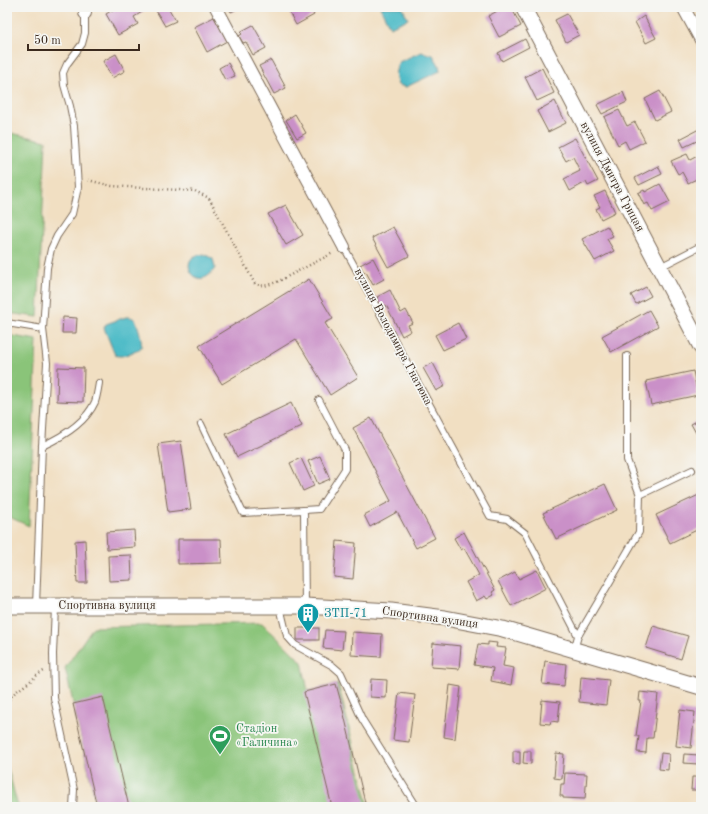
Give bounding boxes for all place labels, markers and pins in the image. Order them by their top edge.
building icon: ЗТП-71 [295,601,321,634]
place label: ЗТП-71 [324,608,368,620]
place label: Стадіон «Галичина» [236,722,298,749]
sports icon: Стадіон «Галичина» [207,723,233,756]

